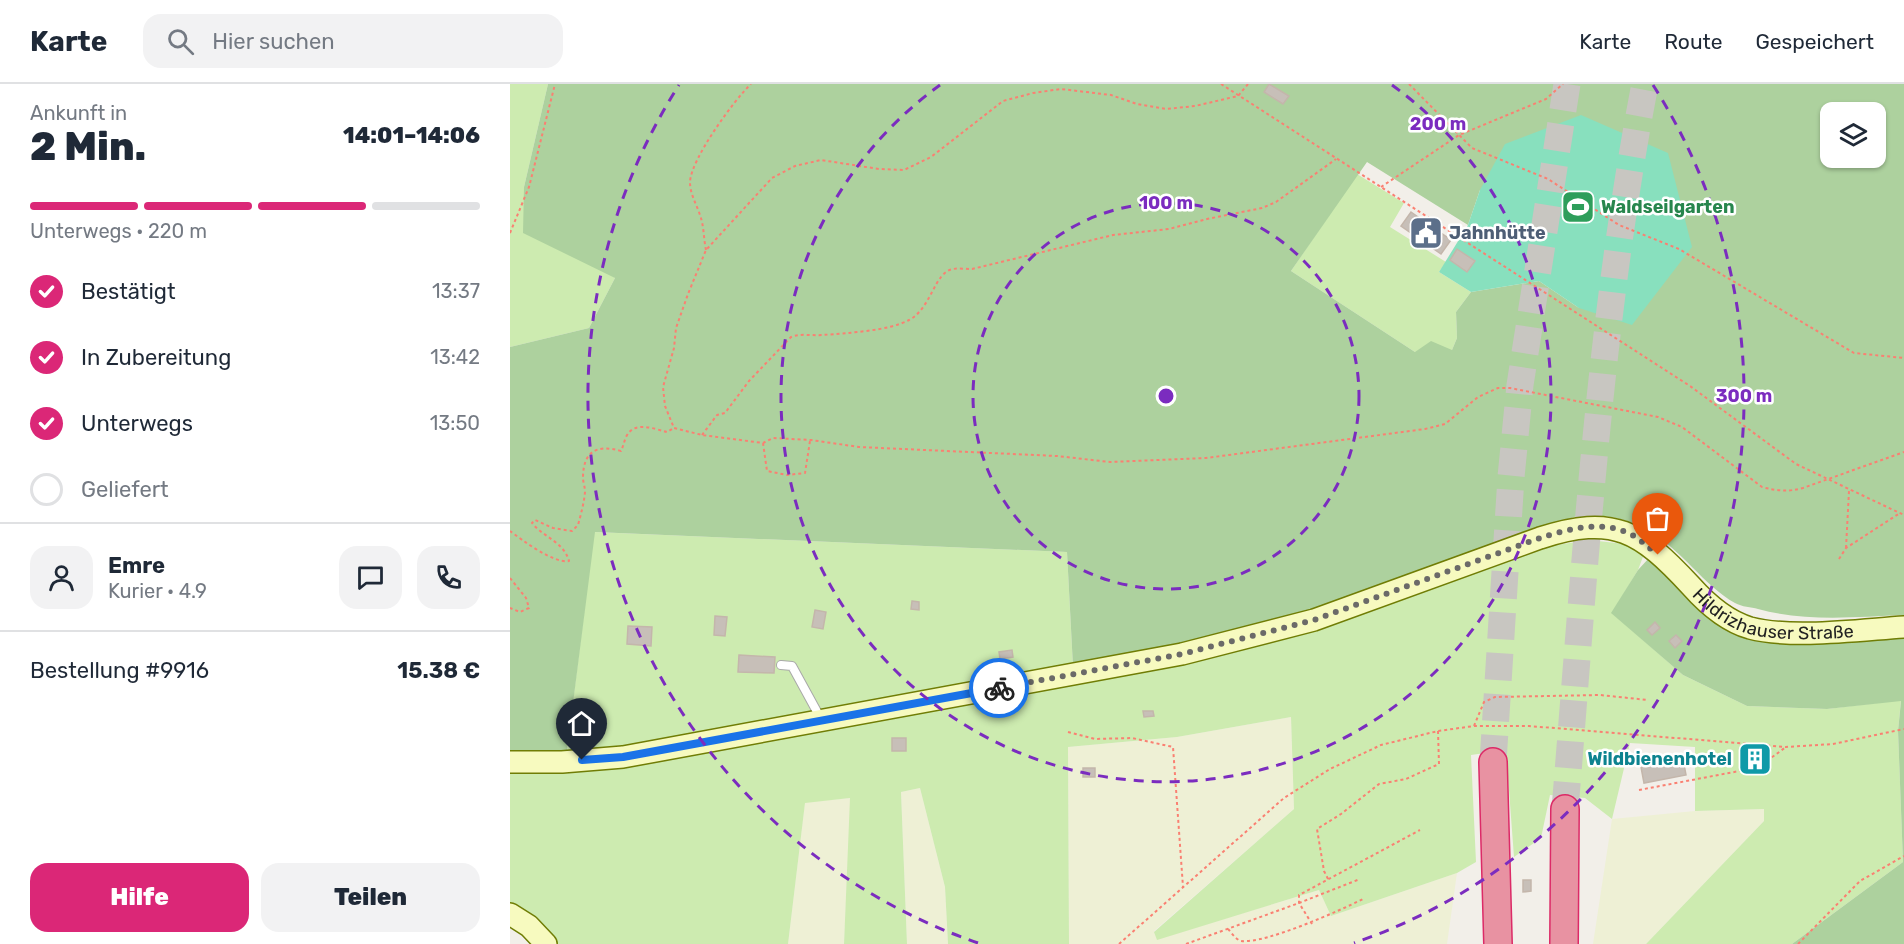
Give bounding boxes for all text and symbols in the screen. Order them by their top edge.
search box [143,14,563,68]
text: Karte [30,25,107,58]
icon: search [164,25,197,58]
text: Hier suchen [212,28,335,55]
text: Karte [1579,29,1631,54]
text: Route [1664,29,1723,54]
text: Gespeichert [1756,29,1874,54]
text: Ankunft in [30,101,127,125]
map controls [1820,102,1886,168]
button: layers [1820,102,1886,168]
text: 200 m [1410,113,1466,135]
text: 14:01–14:06 [343,122,480,149]
text: 2 Min. [30,124,146,170]
sports icon: Waldseilgarten [1560,189,1596,225]
text: 100 m [1139,192,1193,214]
place label: Waldseilgarten [1601,196,1735,218]
public building icon: Jahnhütte [1408,215,1444,251]
text: Unterwegs · 220 m [30,219,207,243]
place label: Jahnhütte [1449,222,1546,244]
icon: check [30,275,63,308]
text: Bestätigt [81,278,176,305]
text: 13:37 [432,279,480,303]
icon: check [30,341,63,374]
text: In Zubereitung [81,344,231,371]
text: 13:42 [430,345,480,369]
text: 300 m [1716,385,1772,407]
centre of rings [1156,386,1176,406]
icon: check [30,407,63,440]
text: Unterwegs [81,410,193,437]
text: 13:50 [430,411,480,435]
text: Geliefert [81,476,169,503]
pin [1632,493,1683,555]
icon: bag [1641,502,1674,535]
button: person [30,546,93,609]
button: chat [339,546,402,609]
button: phone [417,546,480,609]
text: Emre [108,552,165,579]
text: Kurier · 4.9 [108,579,207,603]
street label: Hildrizhauser Straße [1688,584,1855,644]
text: Bestellung #9916 [30,657,209,684]
text: 15.38 € [397,657,480,684]
courier [969,658,1029,718]
icon: bike [983,672,1016,705]
pin [556,698,607,760]
icon: home [565,707,598,740]
building icon: Wildbienenhotel [1737,741,1773,777]
place label: Wildbienenhotel [1587,748,1732,770]
button: Hilfe [30,863,249,932]
button: Teilen [261,863,480,932]

